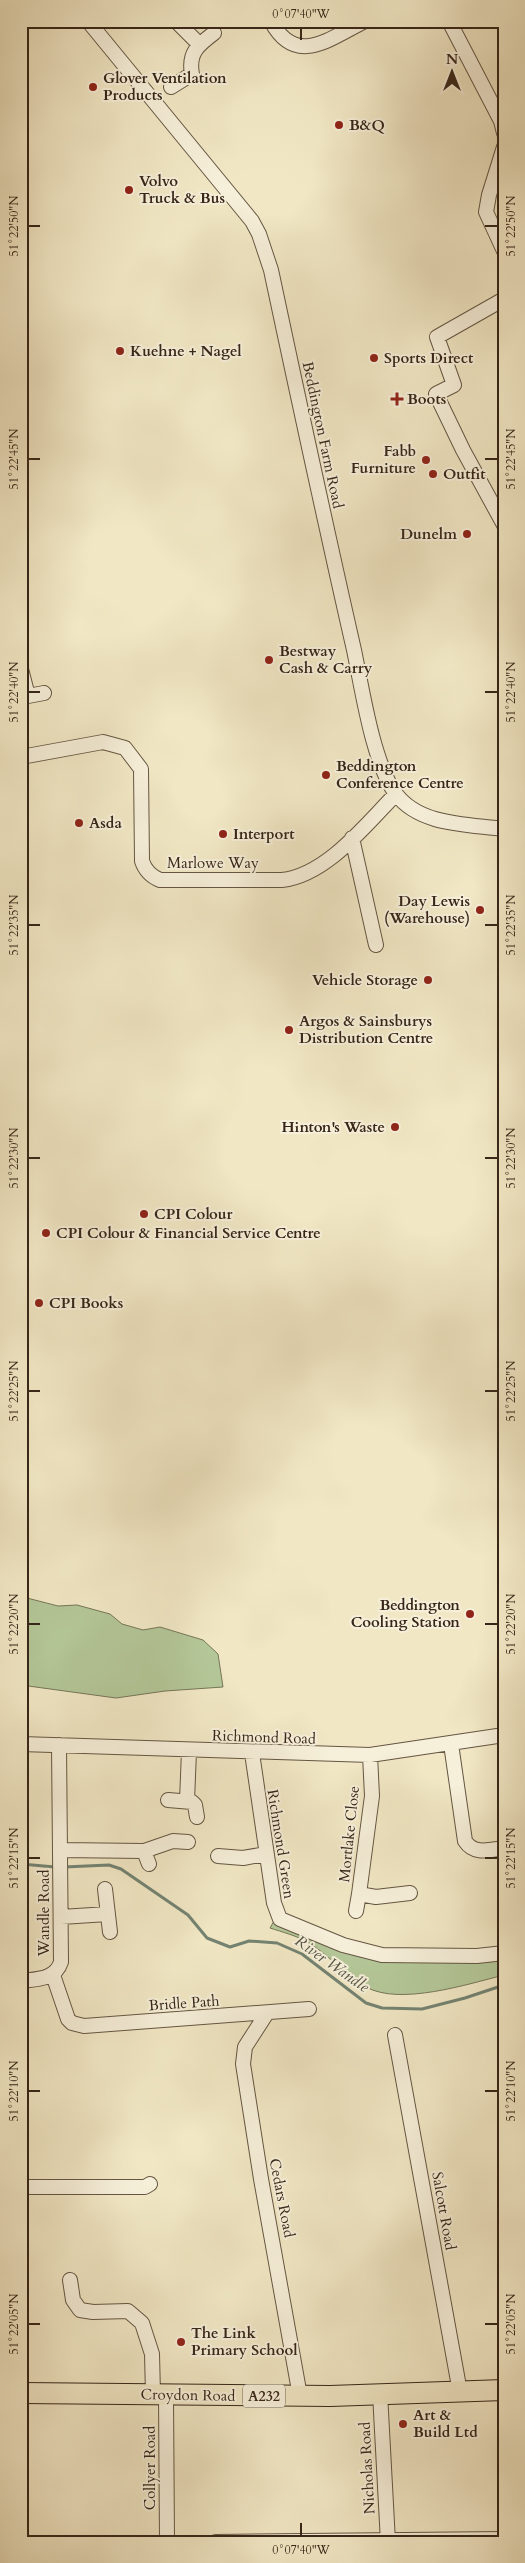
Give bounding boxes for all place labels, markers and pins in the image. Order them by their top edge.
place label: Glover Ventilation Products [103,68,227,105]
marker: Glover Ventilation Products [87,81,99,93]
place label: B&Q [349,115,385,135]
marker: B&Q [333,119,345,131]
place label: Volvo Truck & Bus [139,171,225,208]
marker: Volvo Truck & Bus [123,184,135,196]
place label: Kuehne + Nagel [130,341,242,361]
marker: Kuehne + Nagel [114,345,126,357]
place label: Sports Direct [384,348,474,368]
marker: Sports Direct [368,352,380,364]
place label: Boots [407,389,446,409]
marker: Boots [391,393,403,405]
place label: Fabb Furniture [351,441,416,478]
marker: Fabb Furniture [420,454,432,466]
place label: Outfit [443,464,486,484]
marker: Outfit [427,468,439,480]
place label: Dunelm [400,524,457,544]
marker: Dunelm [461,528,473,540]
place label: Bestway Cash & Carry [279,641,373,678]
marker: Bestway Cash & Carry [263,654,275,666]
place label: Beddington Conference Centre [336,756,464,793]
marker: Beddington Conference Centre [320,769,332,781]
place label: Asda [89,813,122,833]
marker: Asda [73,817,85,829]
place label: Interport [233,824,295,844]
marker: Interport [217,828,229,840]
place label: Day Lewis (Warehouse) [384,891,470,928]
marker: Day Lewis (Warehouse) [474,904,486,916]
place label: Vehicle Storage [312,970,418,990]
marker: Vehicle Storage [422,974,434,986]
place label: Argos & Sainsburys Distribution Centre [299,1011,433,1048]
marker: Argos & Sainsburys Distribution Centre [283,1024,295,1036]
place label: Hinton's Waste [281,1117,385,1137]
marker: Hinton's Waste [389,1121,401,1133]
place label: CPI Colour [154,1204,234,1224]
marker: CPI Colour [138,1208,150,1220]
place label: CPI Colour & Financial Service Centre [56,1223,321,1243]
marker: CPI Colour & Financial Service Centre [40,1227,52,1239]
place label: CPI Books [49,1293,123,1313]
marker: CPI Books [33,1297,45,1309]
place label: Beddington Cooling Station [351,1595,460,1632]
marker: Beddington Cooling Station [464,1608,476,1620]
place label: The Link Primary School [191,2323,298,2360]
marker: The Link Primary School [175,2336,187,2348]
place label: Art & Build Ltd [413,2405,478,2442]
marker: Art & Build Ltd [397,2418,409,2430]

